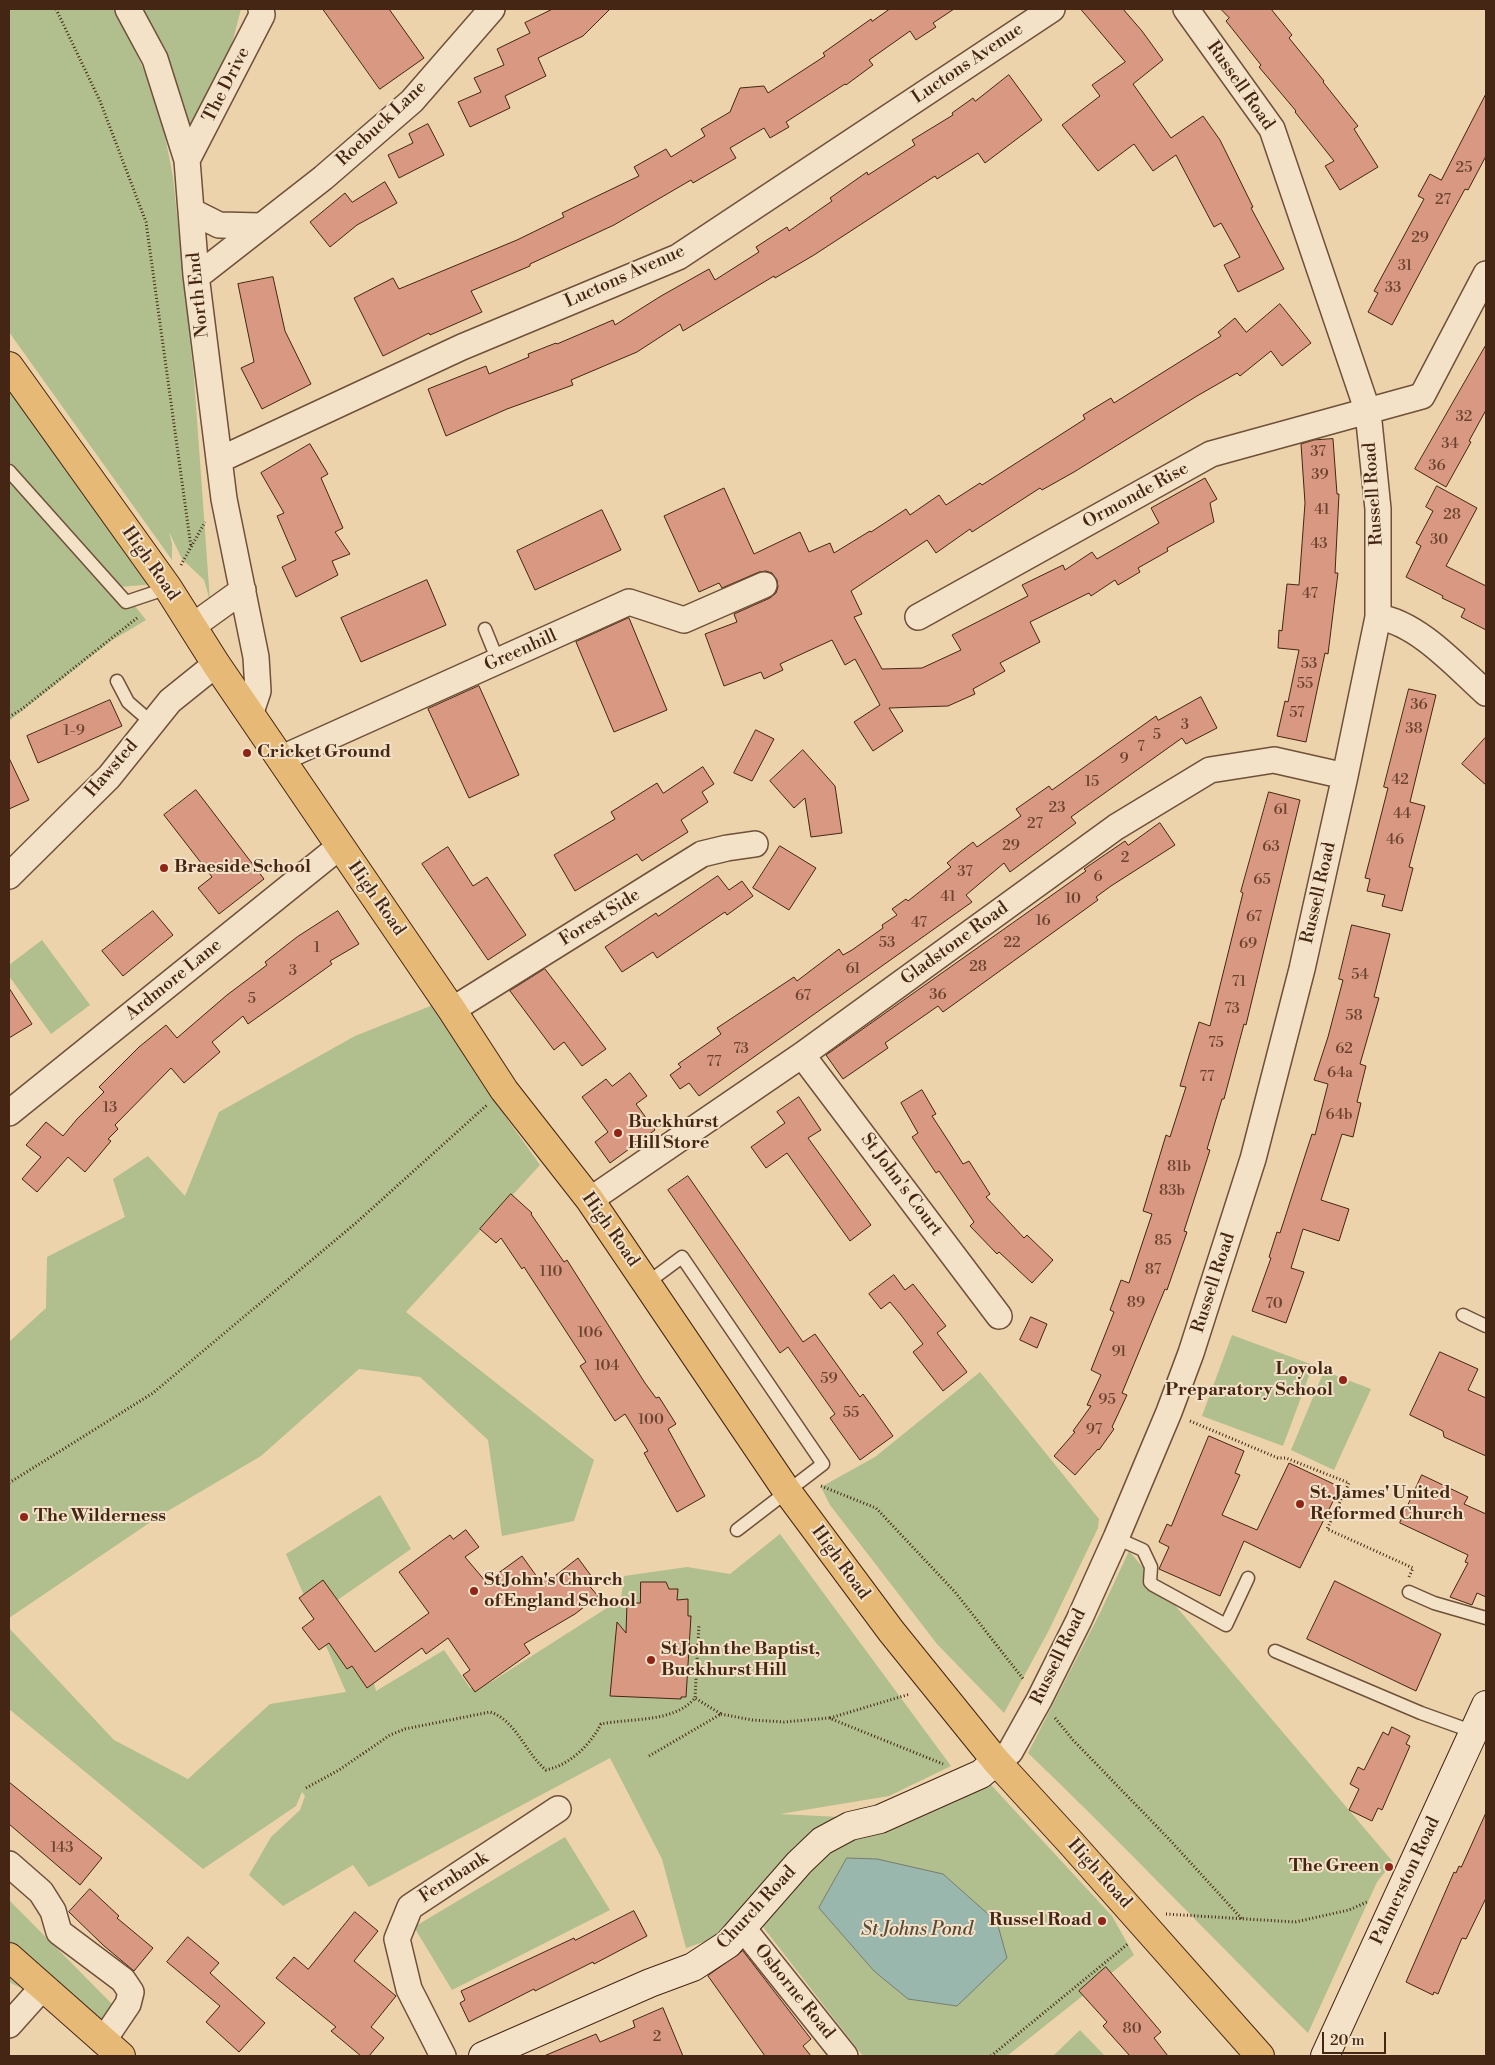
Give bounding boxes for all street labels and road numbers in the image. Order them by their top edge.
street label: Luctons Avenue [908,19,1028,109]
street label: Russell Road [1201,37,1279,135]
street label: The Drive [199,44,255,126]
street label: Roebuck Lane [333,77,431,171]
street label: Luctons Avenue [562,241,688,313]
street label: North End [184,251,214,339]
street label: Russell Road [1360,442,1388,546]
street label: Ormonde Rise [1080,458,1192,534]
street label: High Road [117,523,183,605]
street label: Greenhill [481,625,561,677]
street label: Hawsted [81,736,143,802]
street label: Russell Road [1297,840,1341,946]
street label: High Road [343,858,409,940]
street label: Forest Side [556,885,644,951]
street label: Gladstone Road [897,898,1013,990]
street label: Ardmore Lane [122,935,226,1025]
street label: St John's Court [855,1130,947,1240]
street label: High Road [577,1189,643,1271]
street label: Russell Road [1188,1230,1240,1336]
street label: High Road [806,1522,874,1604]
street label: Russell Road [1027,1606,1091,1708]
street label: Palmerston Road [1367,1813,1445,1949]
street label: High Road [1062,1835,1136,1913]
street label: Fernbank [415,1848,493,1908]
street label: Church Road [713,1862,801,1954]
street label: Osborne Road [749,1940,839,2044]

